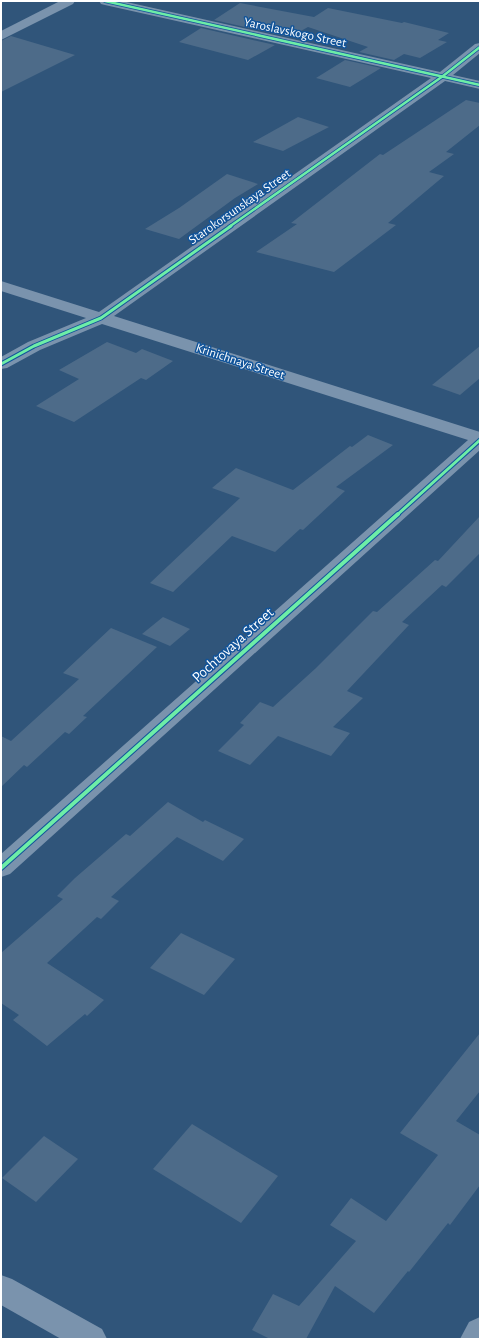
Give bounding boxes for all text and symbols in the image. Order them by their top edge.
street label: Yaroslavskogo Street [243,16,347,50]
street label: Starokorsunskaya Street [187,167,293,247]
street label: Krinichnaya Street [194,342,286,382]
street label: Pochtovaya Street [190,605,277,685]

